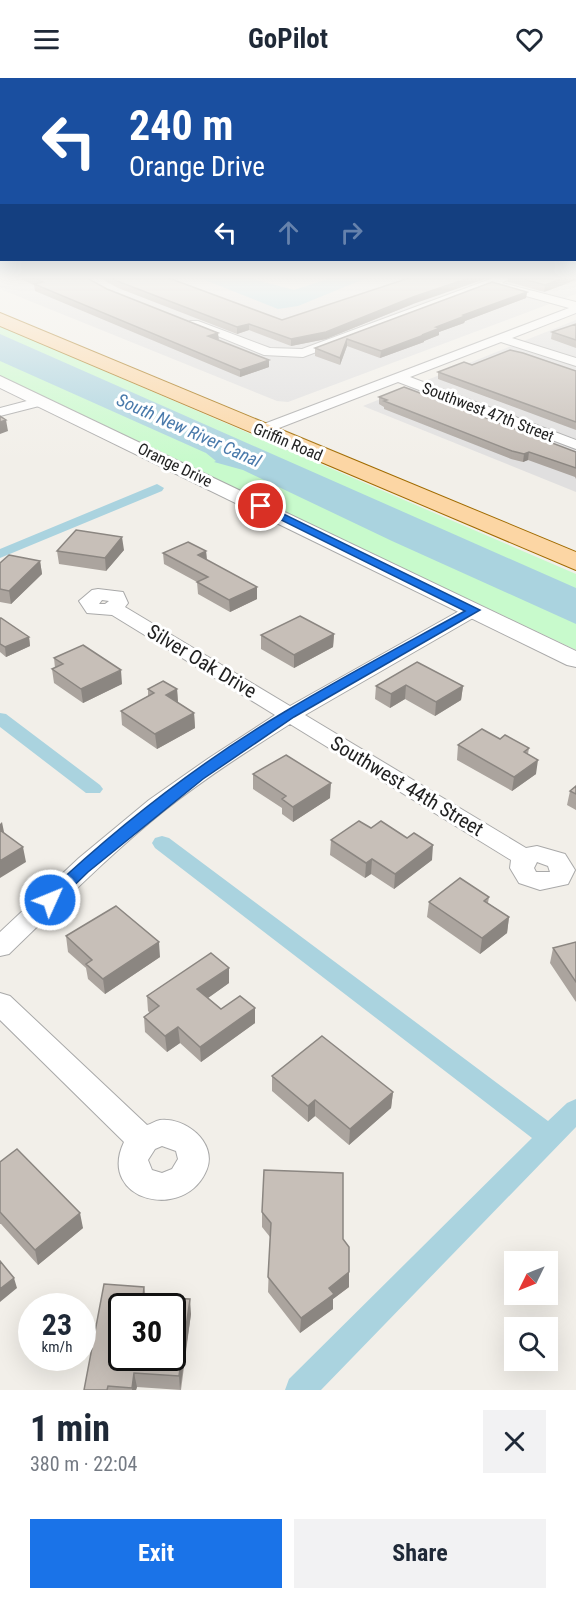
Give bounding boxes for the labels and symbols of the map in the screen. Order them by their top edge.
street label: Southwest 47th Street [419,378,557,446]
water label: South New River Canal [114,389,265,472]
street label: Griffin Road [250,419,326,465]
street label: Orange Drive [135,439,215,491]
pin [235,480,286,531]
street label: Silver Oak Drive [143,619,261,703]
street label: Southwest 44th Street [326,731,488,841]
position arrow [18,868,82,932]
north arrow [504,1251,558,1305]
speed limit sign: 30 [108,1293,186,1371]

